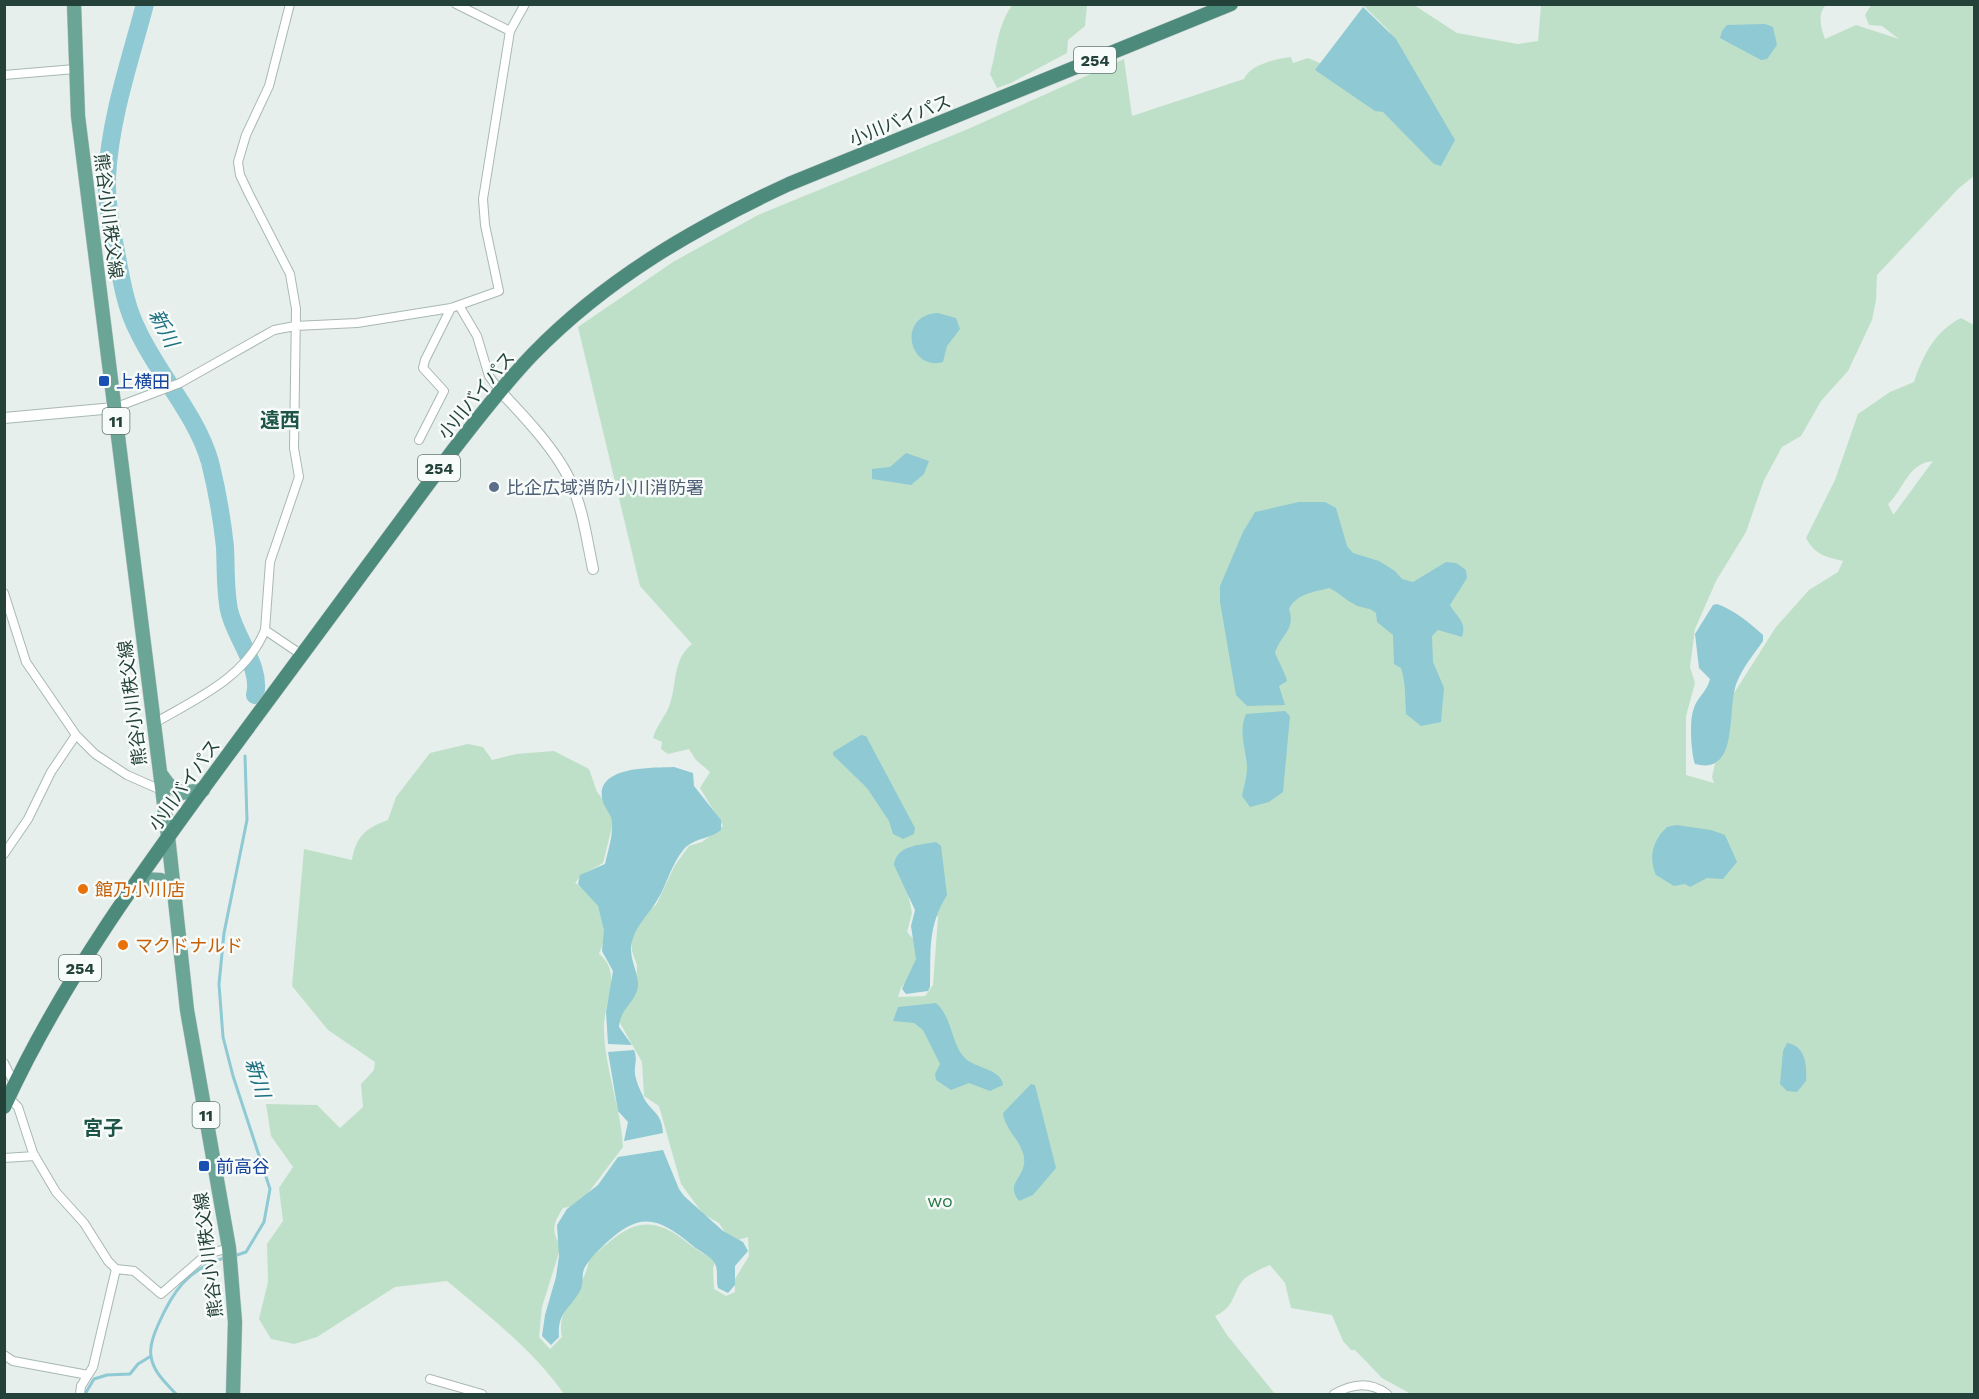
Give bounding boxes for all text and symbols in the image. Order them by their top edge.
road number: 254 [1074,47,1116,73]
street label: 小川バイパス [846,90,954,150]
street label: 熊谷小川秩父線 [91,152,127,280]
water label: 新川 [144,305,185,353]
street label: 小川バイパス [433,347,519,443]
place label: 上横田 [116,371,170,392]
marker: 上横田 [97,374,111,388]
road number: 11 [102,408,130,434]
district label: 遠西 [260,408,300,432]
road number: 254 [418,455,460,481]
place label: 比企広域消防小川消防署 [506,477,704,498]
marker: 比企広域消防小川消防署 [487,480,501,494]
street label: 熊谷小川秩父線 [114,639,150,767]
street label: 小川バイパス [144,735,224,835]
place label: 館乃小川店 [95,879,185,900]
marker: 館乃小川店 [76,882,90,896]
place label: マクドナルド [135,935,243,956]
marker: マクドナルド [116,938,130,952]
road number: 254 [59,955,101,981]
water label: 新川 [241,1055,276,1103]
road number: 11 [192,1102,220,1128]
district label: 宮子 [83,1116,123,1140]
place label: 前高谷 [216,1156,270,1177]
marker: 前高谷 [197,1159,211,1173]
park label: wo [927,1190,953,1211]
street label: 熊谷小川秩父線 [190,1191,226,1319]

